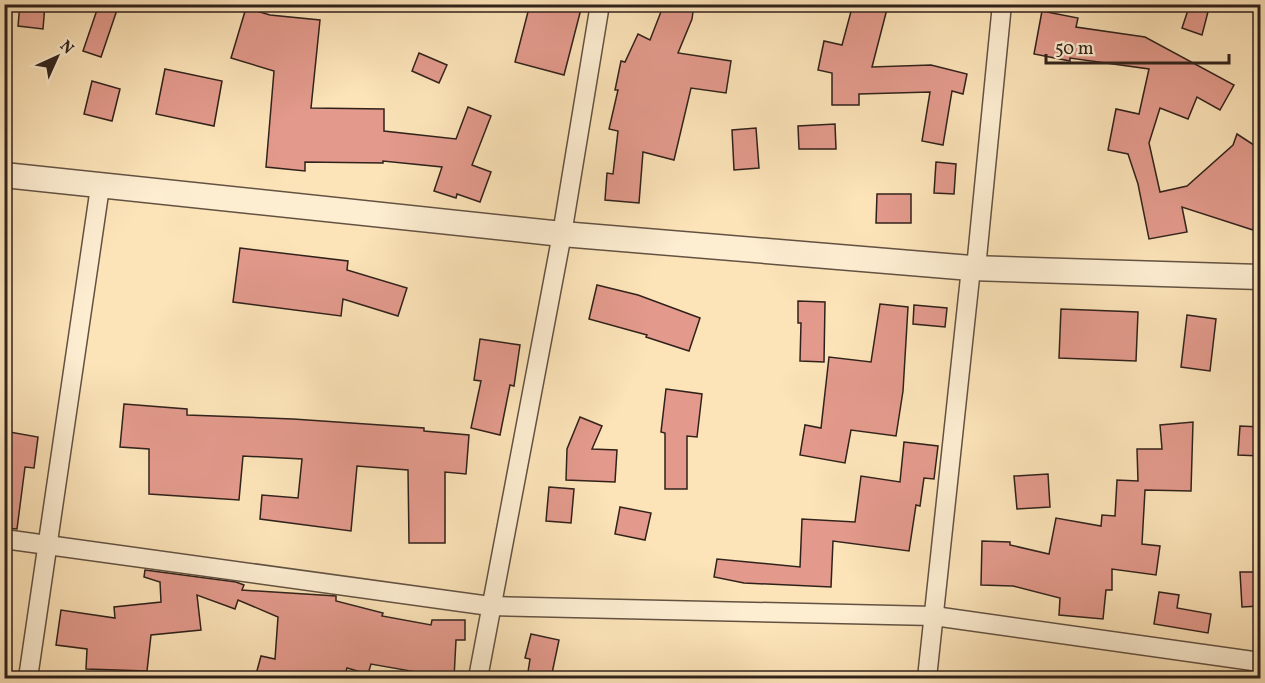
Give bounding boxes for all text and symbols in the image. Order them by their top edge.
north arrow [27,27,87,87]
scale bar [1046,27,1229,65]
text: N [54,36,78,60]
text: 50 m [1055,37,1094,62]

